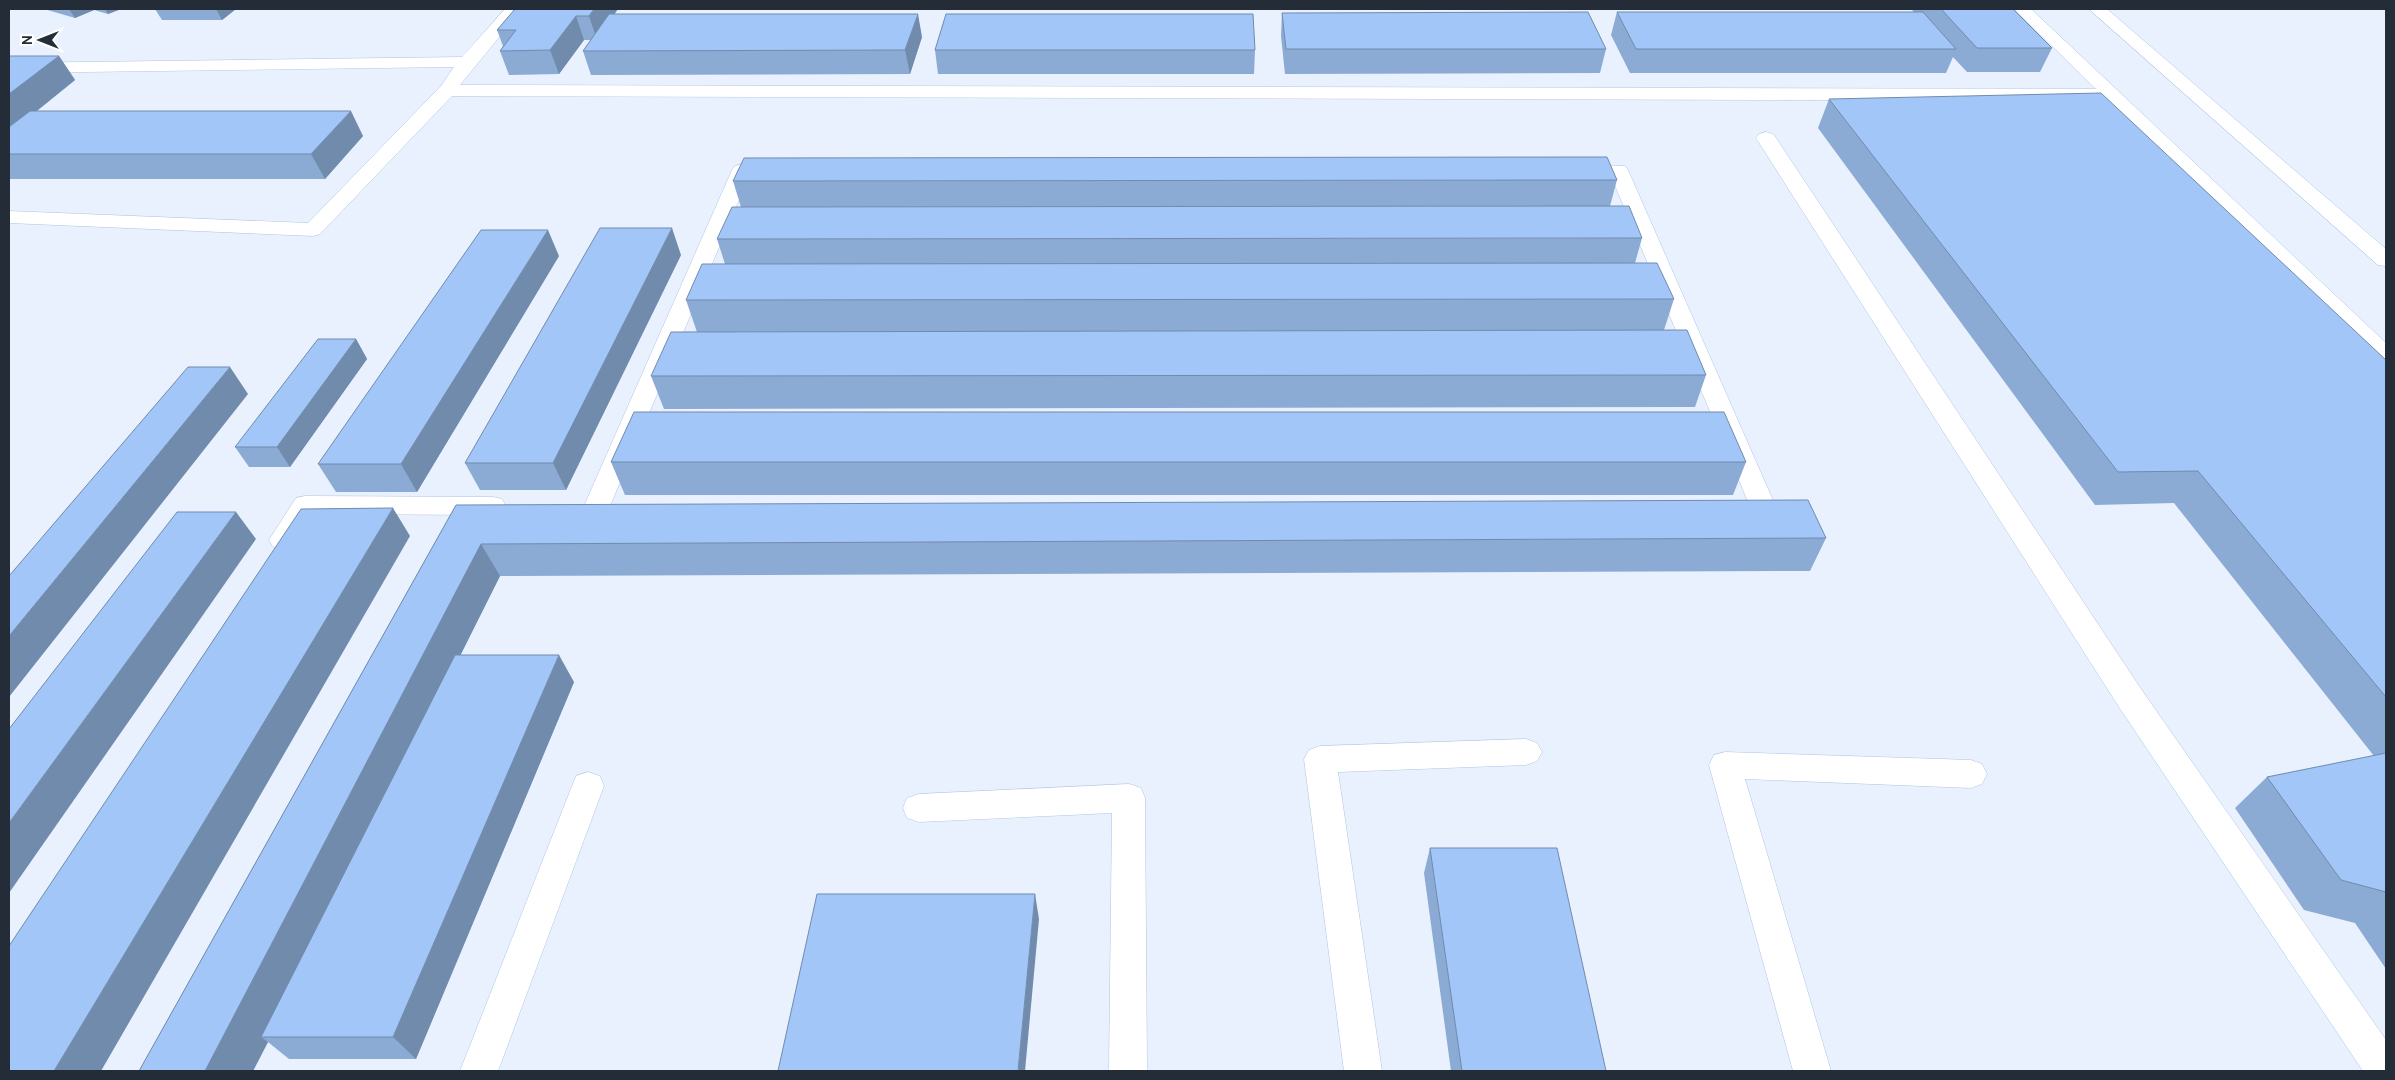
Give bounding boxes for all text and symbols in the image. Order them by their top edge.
north arrow [15,15,65,65]
text: N [18,35,36,45]

